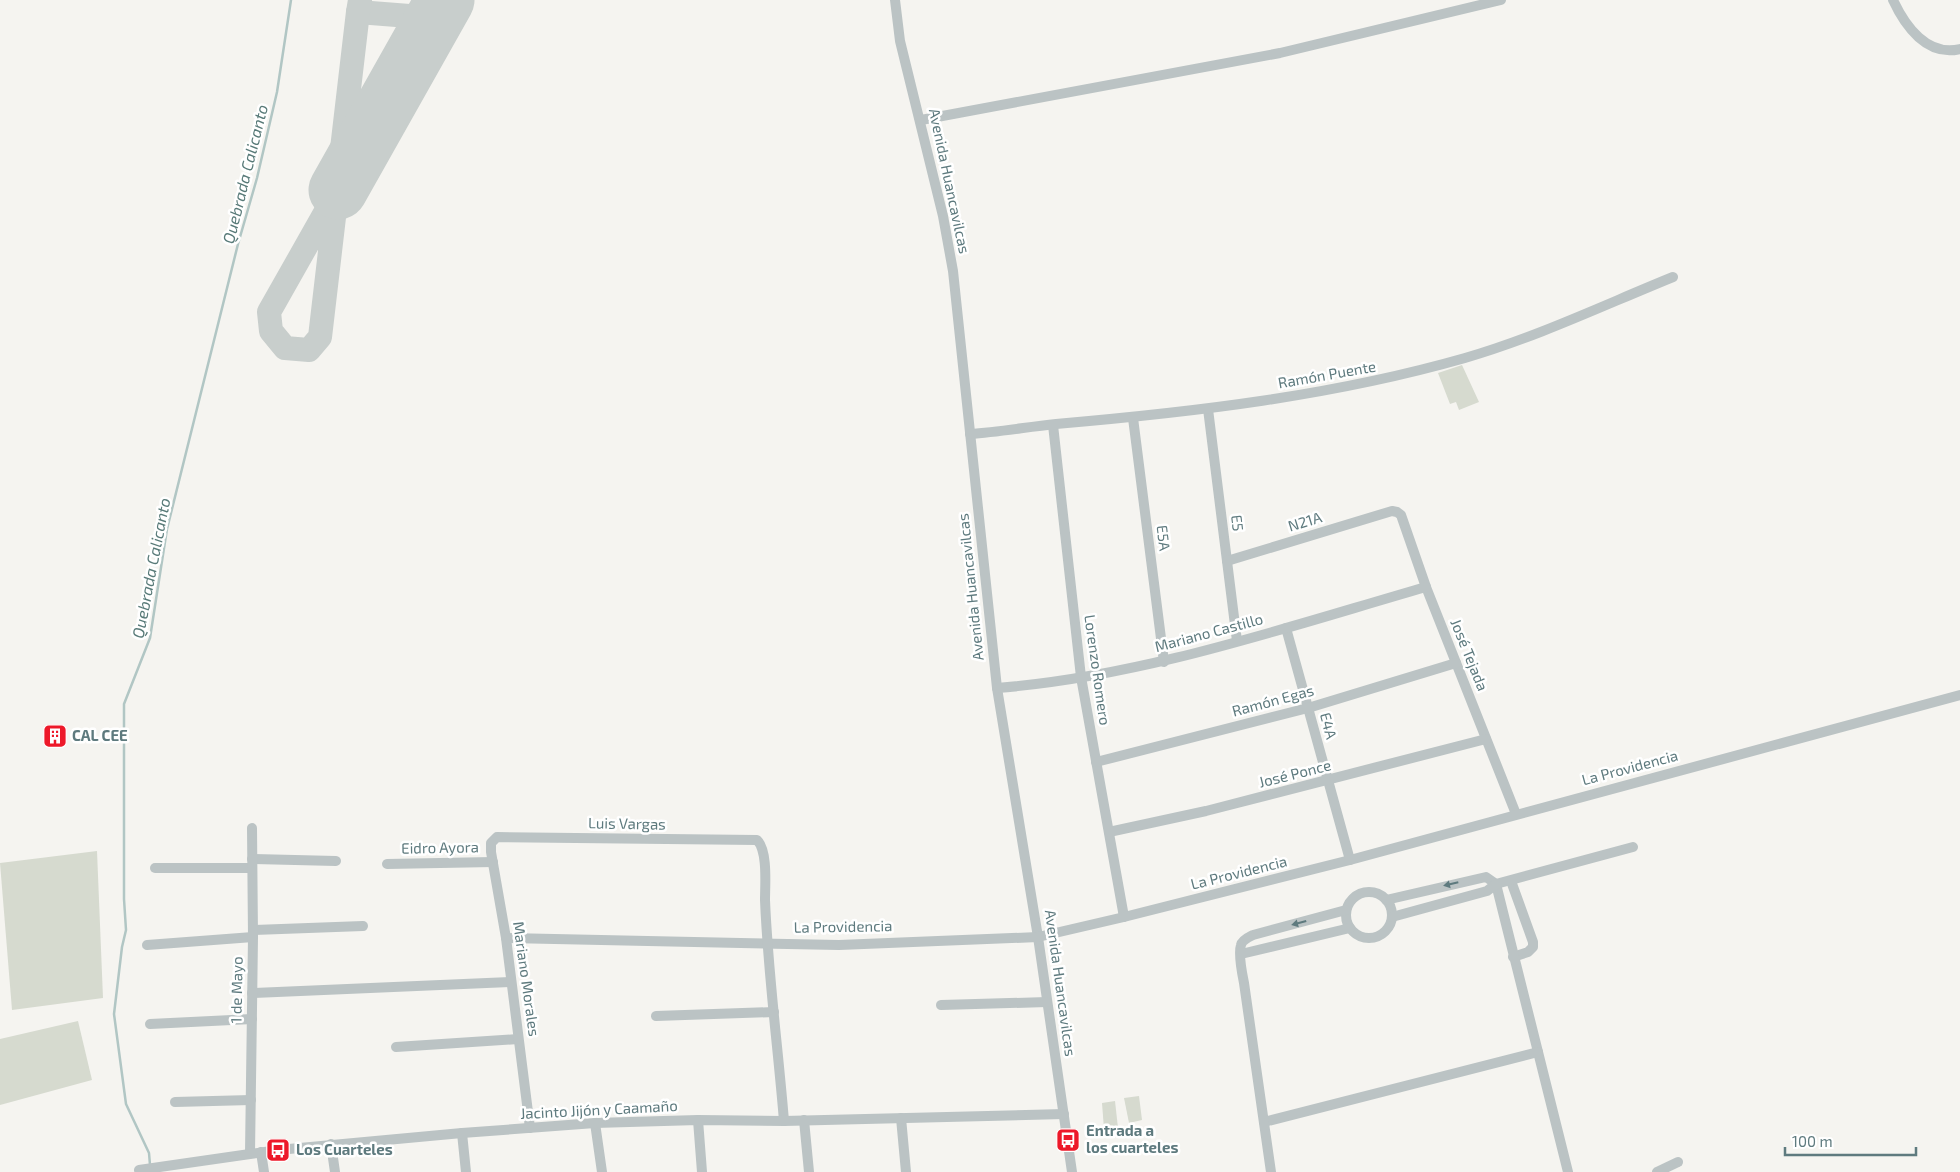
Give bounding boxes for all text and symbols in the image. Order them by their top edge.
water label: Quebrada Calicanto [218,102,272,246]
street label: Avenida Huancavilcas [926,107,974,255]
street label: Ramón Puente [1276,357,1377,391]
water label: Quebrada Calicanto [128,496,174,640]
street label: N21A [1286,507,1324,535]
street label: Avenida Huancavilcas [953,513,987,662]
street label: E5 [1228,514,1248,532]
street label: E5A [1153,524,1175,552]
street label: Mariano Castillo [1153,609,1265,655]
street label: Lorenzo Romero [1081,613,1115,726]
street label: José Tejada [1446,616,1493,694]
street label: Ramón Egas [1230,680,1316,720]
street label: E4A [1317,710,1341,742]
building icon: CAL CEE [42,723,68,749]
place label: CAL CEE [72,726,128,744]
street label: La Providencia [1580,746,1680,789]
street label: José Ponce [1257,755,1333,791]
street label: Luis Vargas [588,813,666,833]
street label: Eidro Ayora [401,837,479,857]
street label: La Providencia [1189,851,1289,893]
one-way arrow [1443,880,1458,888]
street label: Avenida Huancavilcas [1042,908,1080,1057]
street label: La Providencia [793,916,892,936]
one-way arrow [1291,919,1307,927]
street label: Mariano Morales [510,920,544,1038]
street label: 1 de Mayo [226,956,246,1024]
street label: Jacinto Jijón y Caamaño [520,1096,678,1123]
place label: Entrada a los cuarteles [1086,1121,1178,1156]
scale bar [1785,1124,1916,1156]
bus stop icon: Entrada a los cuarteles [1055,1127,1081,1153]
text: 100 m [1792,1132,1833,1150]
bus stop icon: Los Cuarteles [265,1137,291,1163]
place label: Los Cuarteles [296,1140,393,1158]

